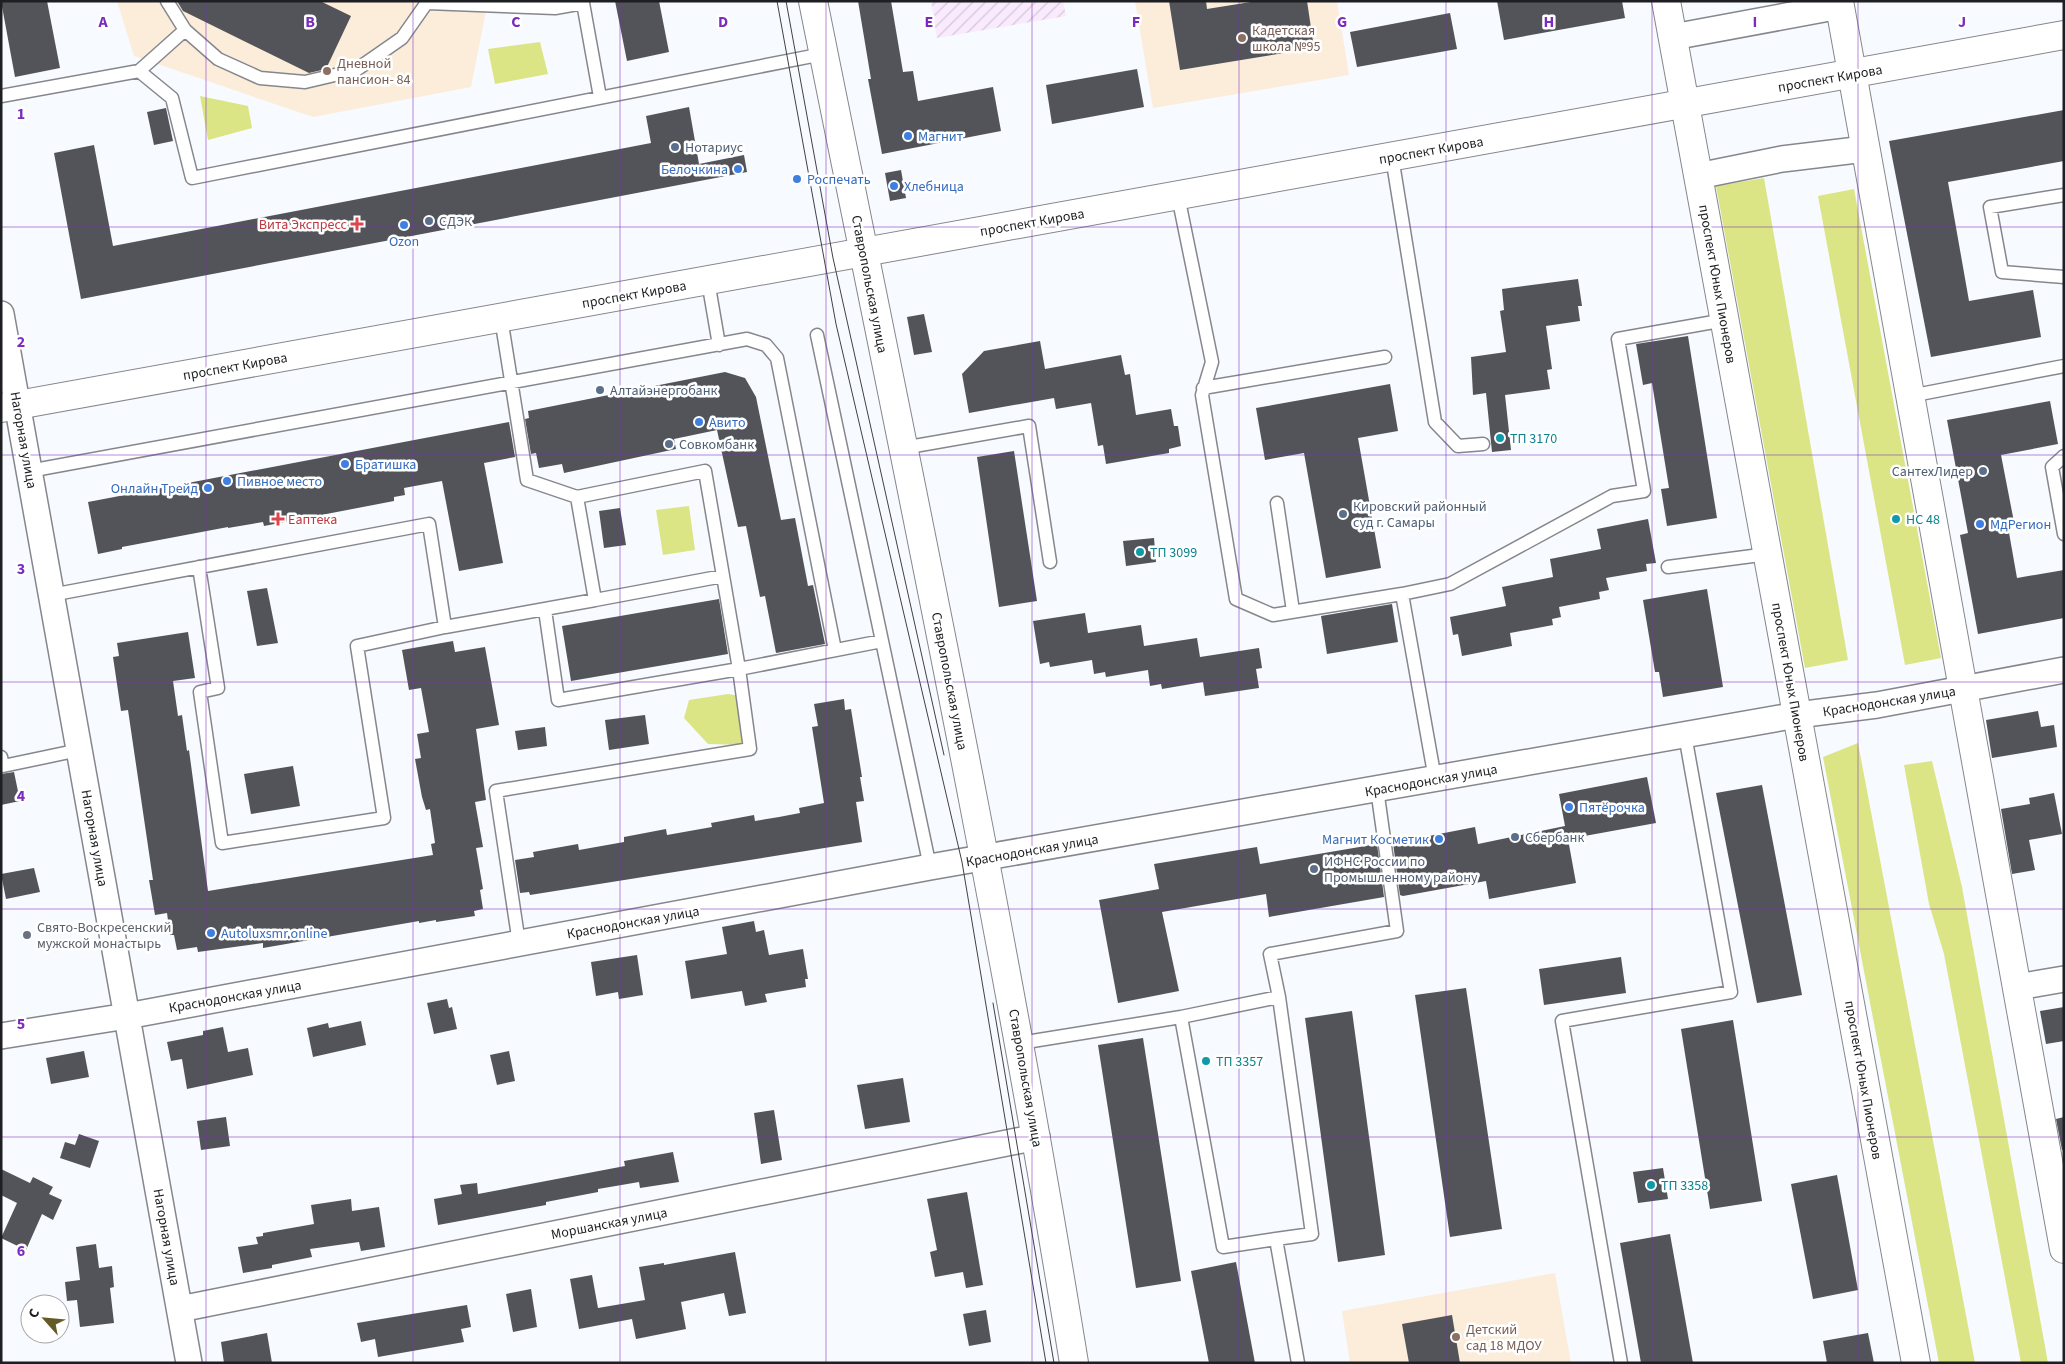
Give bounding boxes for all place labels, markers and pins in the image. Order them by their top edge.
place label: Кадетская школа №95 [1252,21,1321,57]
marker: Кадетская школа №95 [1236,32,1248,44]
place label: Дневной пансион- 84 [337,54,411,90]
marker: Дневной пансион- 84 [321,65,333,77]
place label: Магнит [918,127,964,147]
marker: Магнит [902,130,914,142]
place label: Нотариус [685,138,744,158]
marker: Нотариус [669,141,681,153]
place label: Белочкина [661,160,728,180]
marker: Белочкина [732,163,744,175]
place label: Роспечать [807,170,871,190]
marker: Роспечать [791,173,803,185]
place label: Хлебница [904,177,964,197]
marker: Хлебница [888,180,900,192]
place label: СДЭК [439,212,473,232]
place label: Вита Экспресс [259,215,348,235]
marker: СДЭК [423,215,435,227]
marker: Вита Экспресс [351,218,363,230]
marker: Ozon [398,219,410,231]
place label: Ozon [389,232,419,252]
place label: Алтайэнергобанк [610,381,718,401]
marker: Алтайэнергобанк [594,384,606,396]
place label: Авито [709,413,745,433]
marker: Авито [693,416,705,428]
place label: ТП 3170 [1510,429,1557,449]
marker: ТП 3170 [1494,432,1506,444]
place label: Совкомбанк [679,435,754,455]
marker: Совкомбанк [663,438,675,450]
place label: Братишка [355,455,416,475]
marker: Братишка [339,458,351,470]
place label: СантехЛидер [1892,462,1973,482]
marker: СантехЛидер [1977,465,1989,477]
place label: Пивное место [237,472,322,492]
marker: Пивное место [221,475,233,487]
place label: Онлайн Трейд [111,479,199,499]
marker: Онлайн Трейд [202,482,214,494]
place label: Кировский районный суд г. Самары [1353,497,1487,533]
marker: Кировский районный суд г. Самары [1337,508,1349,520]
place label: Еаптека [288,510,337,530]
place label: НС 48 [1906,510,1940,530]
marker: Еаптека [272,513,284,525]
marker: НС 48 [1890,513,1902,525]
place label: МдРегион [1990,515,2051,535]
marker: МдРегион [1974,518,1986,530]
place label: ТП 3099 [1150,543,1197,563]
marker: ТП 3099 [1134,546,1146,558]
place label: Пятёрочка [1579,798,1645,818]
marker: Пятёрочка [1563,801,1575,813]
place label: Сбербанк [1525,828,1584,848]
place label: Магнит Косметик [1322,830,1429,850]
marker: Сбербанк [1509,831,1521,843]
marker: Магнит Косметик [1433,833,1445,845]
place label: ИФНС России по Промышленному району [1324,852,1478,888]
marker: ИФНС России по Промышленному району [1308,863,1320,875]
place label: Свято-Воскресенский мужской монастырь [37,918,171,954]
place label: Autoluxsmr.online [221,924,327,944]
marker: Autoluxsmr.online [205,927,217,939]
marker: Свято-Воскресенский мужской монастырь [21,929,33,941]
place label: ТП 3357 [1216,1052,1263,1072]
marker: ТП 3357 [1200,1055,1212,1067]
place label: ТП 3358 [1661,1176,1708,1196]
marker: ТП 3358 [1645,1179,1657,1191]
place label: Детский сад 18 МДОУ [1466,1320,1543,1356]
marker: Детский сад 18 МДОУ [1450,1331,1462,1343]

